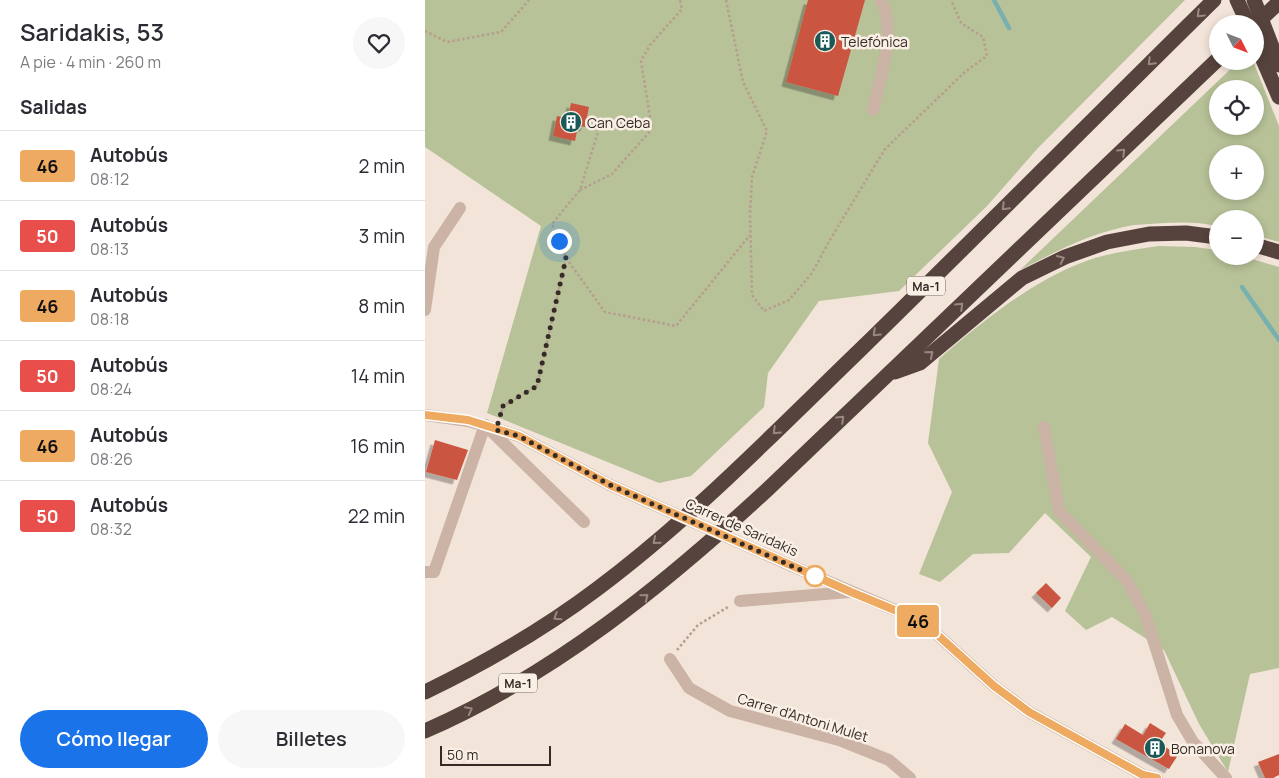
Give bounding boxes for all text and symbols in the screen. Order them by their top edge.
one-way arrow [1197,8,1206,17]
text: Saridakis, 53 [20,15,164,48]
north arrow [1209,15,1264,70]
map controls [1209,15,1264,265]
button: heart [353,17,405,69]
building icon: Telefónica [813,29,837,53]
place label: Telefónica [841,32,908,51]
text: A pie · 4 min · 260 m [20,51,161,73]
one-way arrow [1148,56,1157,65]
button: locate [1209,80,1264,135]
text: Salidas [20,94,87,120]
building icon: Can Ceba [559,110,583,134]
place label: Can Ceba [587,113,650,132]
text: Autobús [90,142,168,168]
button: + [1209,145,1264,200]
one-way arrow [1116,149,1125,158]
text: 2 min [359,153,405,179]
text: 46 [36,154,59,178]
text: 08:12 [90,168,129,190]
one-way arrow [1001,201,1010,210]
button: − [1209,210,1264,265]
text: Autobús [90,212,168,238]
text: 3 min [359,223,405,249]
text: 50 [36,224,59,248]
your location [547,229,572,254]
text: 08:13 [90,238,129,260]
one-way arrow [1056,255,1065,265]
road number: Ma-1 [907,276,945,296]
text: Autobús [90,282,168,308]
text: 8 min [358,293,405,319]
text: 46 [36,294,59,318]
one-way arrow [955,303,964,312]
text: 08:18 [90,308,129,330]
one-way arrow [873,328,882,337]
one-way arrow [924,351,933,360]
text: Autobús [90,352,168,378]
text: 14 min [351,363,405,389]
text: 50 [36,364,59,388]
text: 08:24 [90,378,132,400]
one-way arrow [836,416,845,425]
text: Autobús [90,422,168,448]
one-way arrow [773,425,782,434]
text: 16 min [350,433,405,459]
text: 46 [36,434,59,458]
text: 08:26 [90,448,133,470]
text: Autobús [90,492,168,518]
street label: Carrer de Saridakis [683,494,801,560]
text: 22 min [348,503,405,529]
text: 50 [36,504,59,528]
text: 08:32 [90,518,132,540]
one-way arrow [653,535,662,544]
unlabelled marker [804,565,826,587]
one-way arrow [639,594,648,602]
line badge: 46 [895,605,941,637]
text: 46 [907,609,929,633]
one-way arrow [554,611,563,620]
road number: Ma-1 [499,674,537,692]
street label: Carrer d'Antoni Mulet [735,688,871,746]
one-way arrow [464,706,473,716]
button: Cómo llegar [20,710,208,768]
button: Billetes [218,710,405,768]
building icon: Bonanova [1143,736,1167,760]
place label: Bonanova [1171,739,1235,758]
scale bar [440,743,551,766]
text: 50 m [447,745,478,764]

